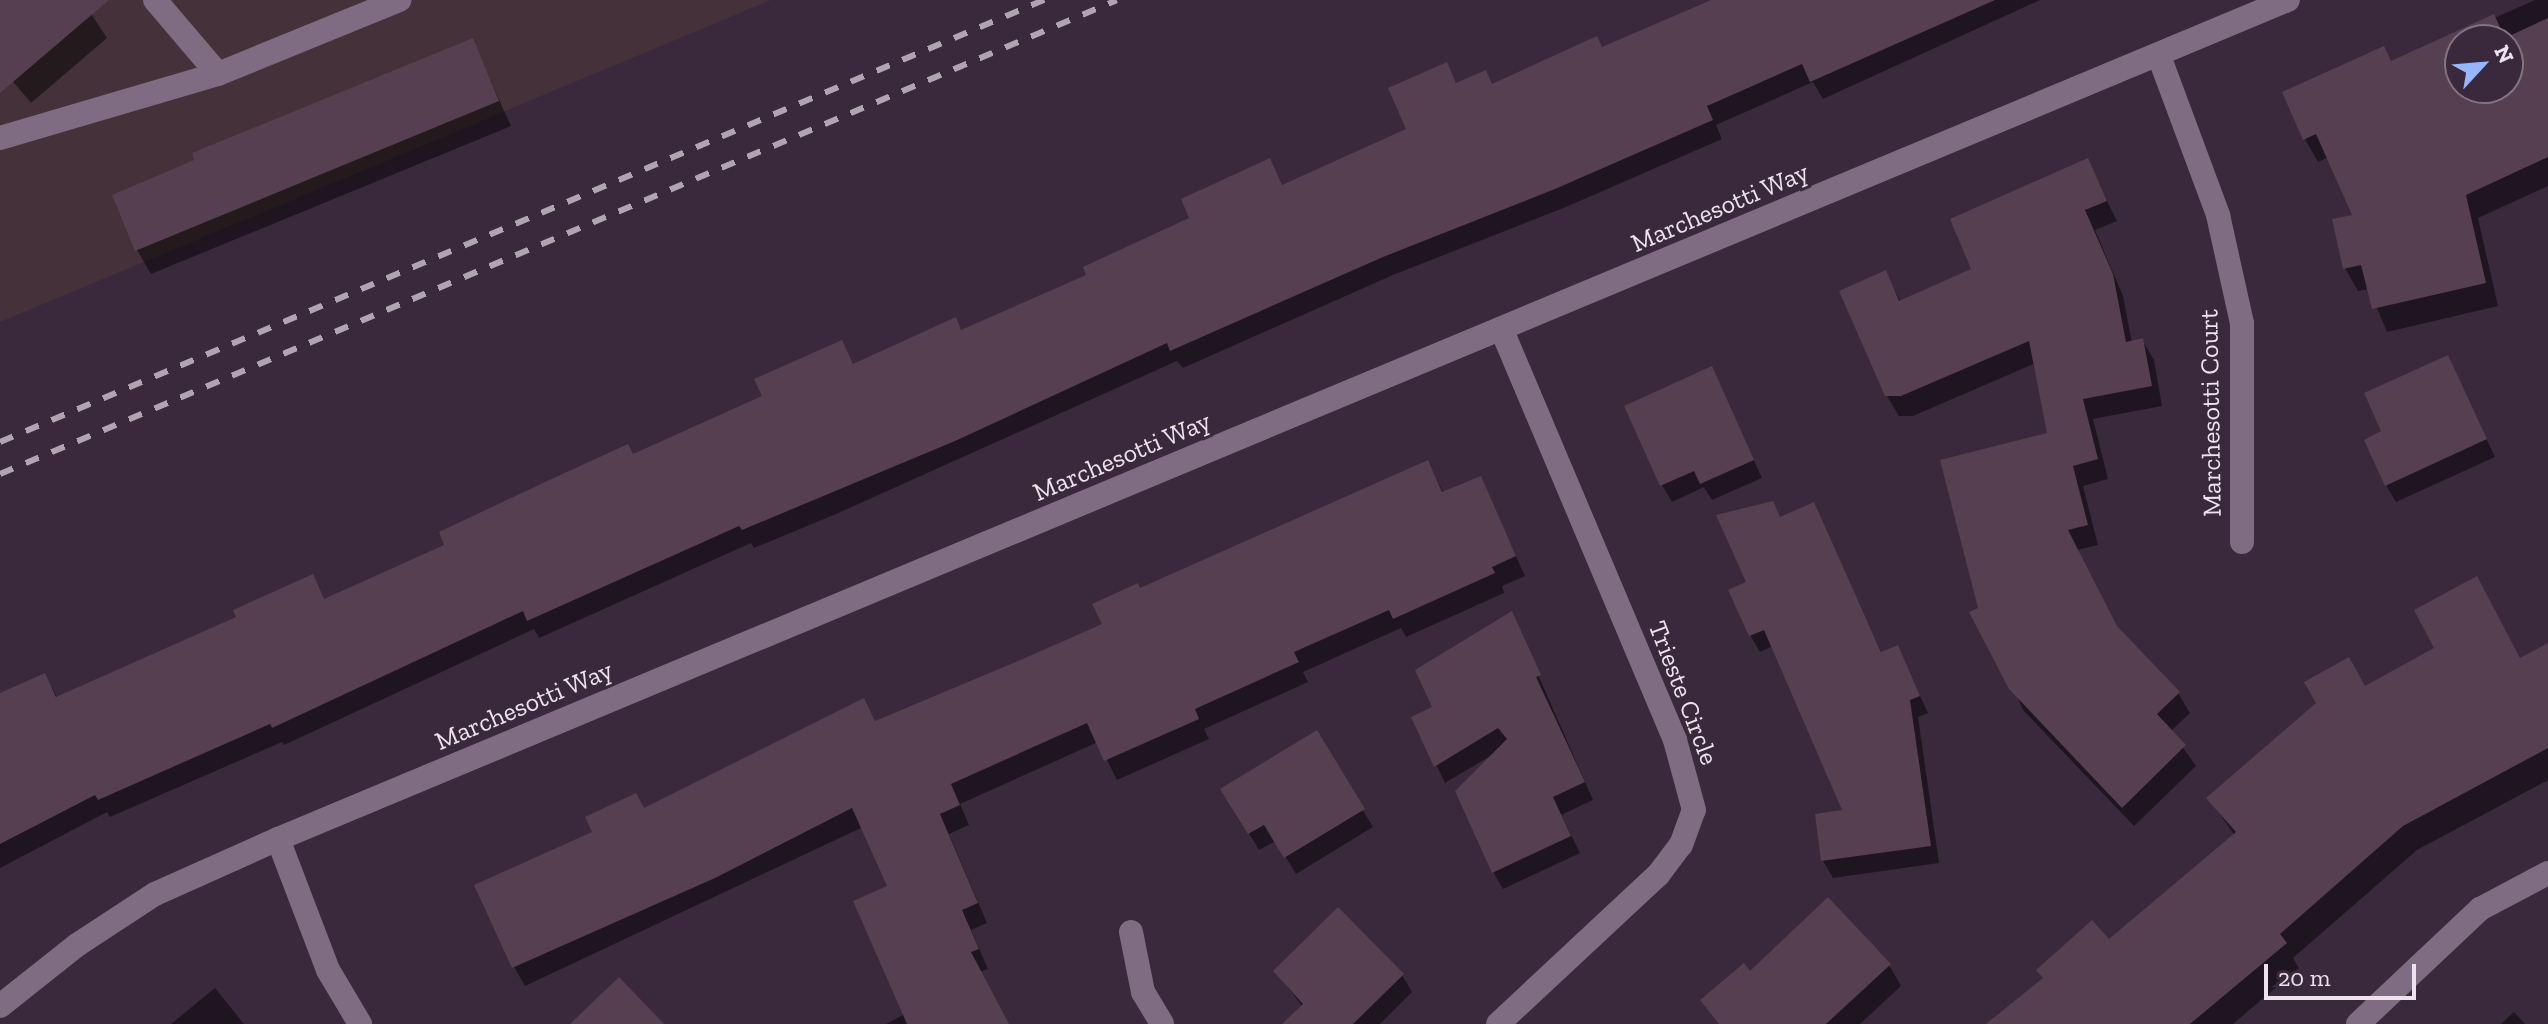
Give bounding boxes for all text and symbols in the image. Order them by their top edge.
north arrow [2444,24,2524,104]
text: N [2488,41,2520,68]
street label: Marchesotti Way [1626,156,1814,260]
street label: Marchesotti Court [2194,309,2228,517]
street label: Marchesotti Way [1028,405,1216,509]
street label: Trieste Circle [1641,617,1725,769]
street label: Marchesotti Way [430,654,618,758]
scale bar [2268,948,2420,998]
text: 20 m [2278,963,2330,992]

